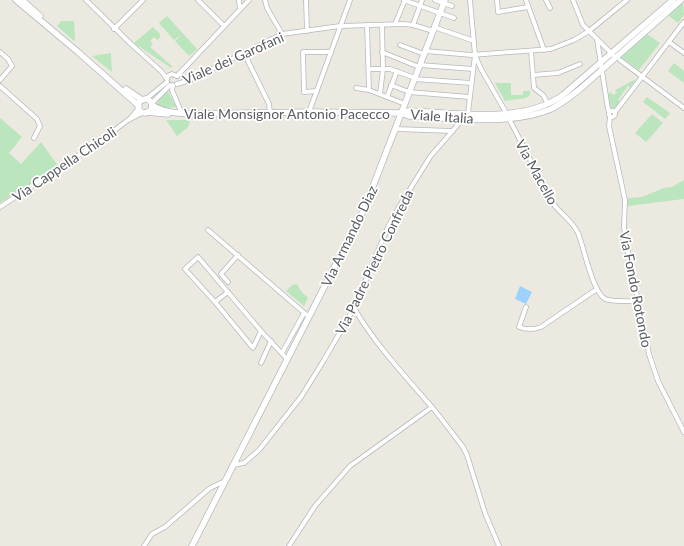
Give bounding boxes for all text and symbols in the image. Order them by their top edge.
street label: Viale dei Garofani [180,28,286,88]
street label: Viale Monsignor Antonio Pacecco [184,105,390,122]
street label: Viale Italia [410,105,474,127]
street label: Via Cappella Chicoli [9,123,119,205]
street label: Via Macello [512,137,562,207]
street label: Via Armando Diaz [317,183,381,289]
street label: Via Padre Pietro Confreda [331,187,417,337]
street label: Via Fondo Rotondo [616,229,656,349]

